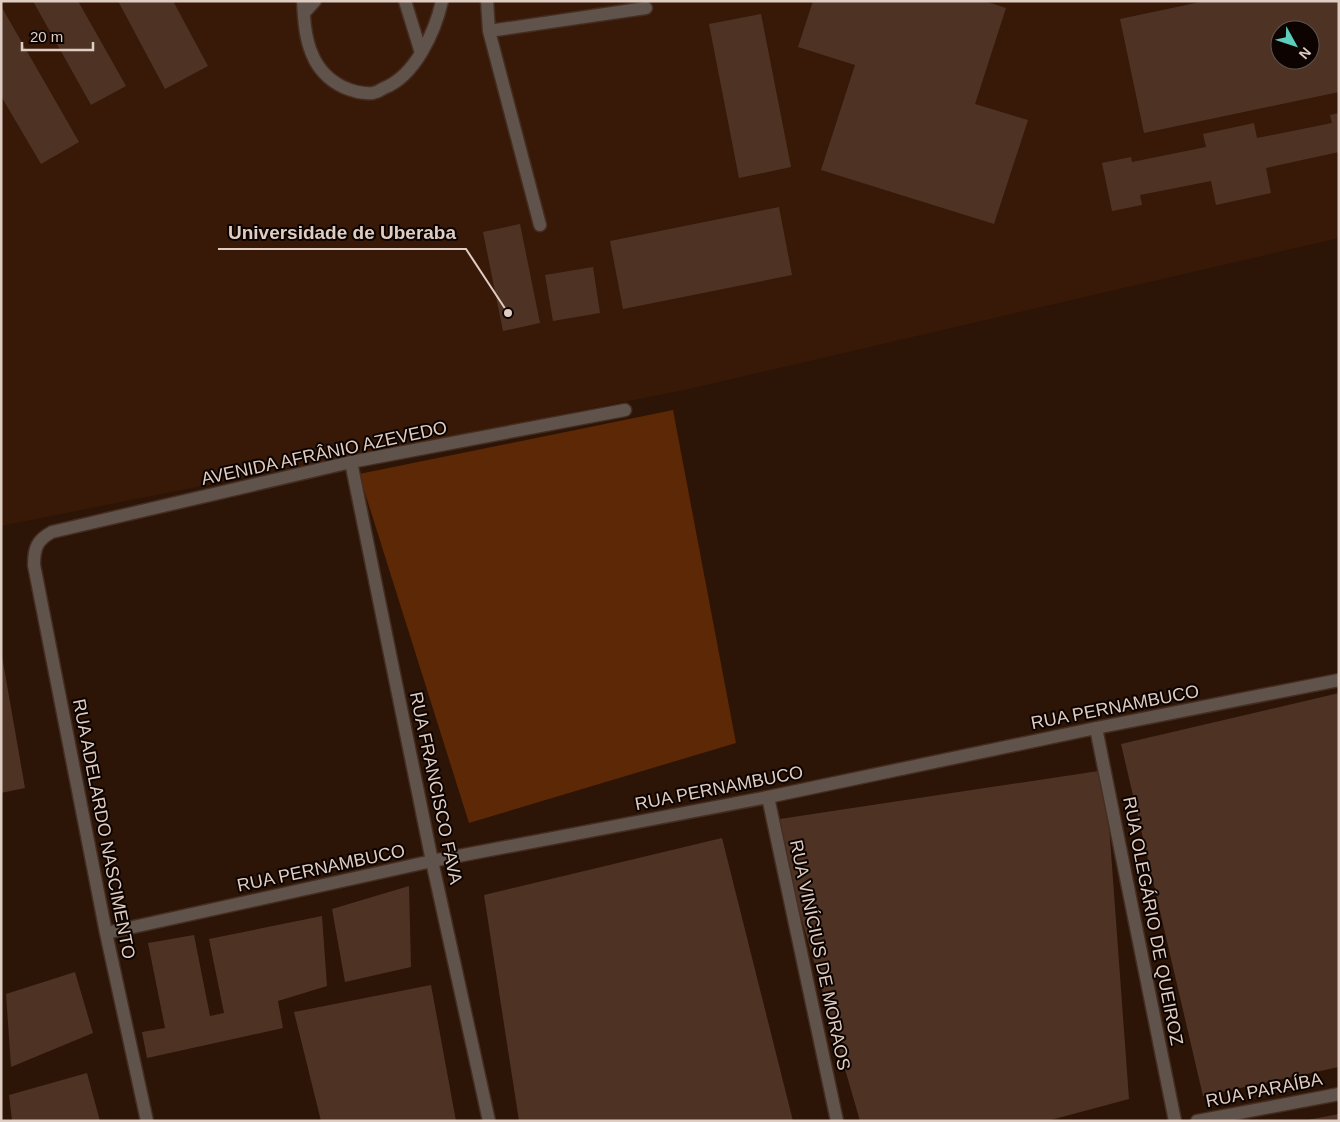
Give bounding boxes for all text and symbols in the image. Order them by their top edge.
scale bar [22,20,94,52]
north arrow [1270,20,1320,70]
text: 20 m [30,28,63,45]
text: N [1296,44,1314,62]
callout: Universidade de Uberaba [218,215,466,249]
text: Universidade de Uberaba [228,222,456,243]
street label: AVENIDA AFRÂNIO AZEVEDO [199,417,449,489]
street label: RUA PERNAMBUCO [1029,681,1201,733]
street label: RUA FRANCISCO FAVA [406,690,466,886]
street label: RUA ADELARDO NASCIMENTO [69,697,139,961]
street label: RUA PERNAMBUCO [633,762,805,814]
street label: RUA OLEGÁRIO DE QUEIROZ [1119,795,1187,1047]
street label: RUA VINÍCIUS DE MORAOS [786,838,854,1072]
street label: RUA PERNAMBUCO [235,840,407,896]
street label: RUA PARAÍBA [1204,1069,1324,1111]

